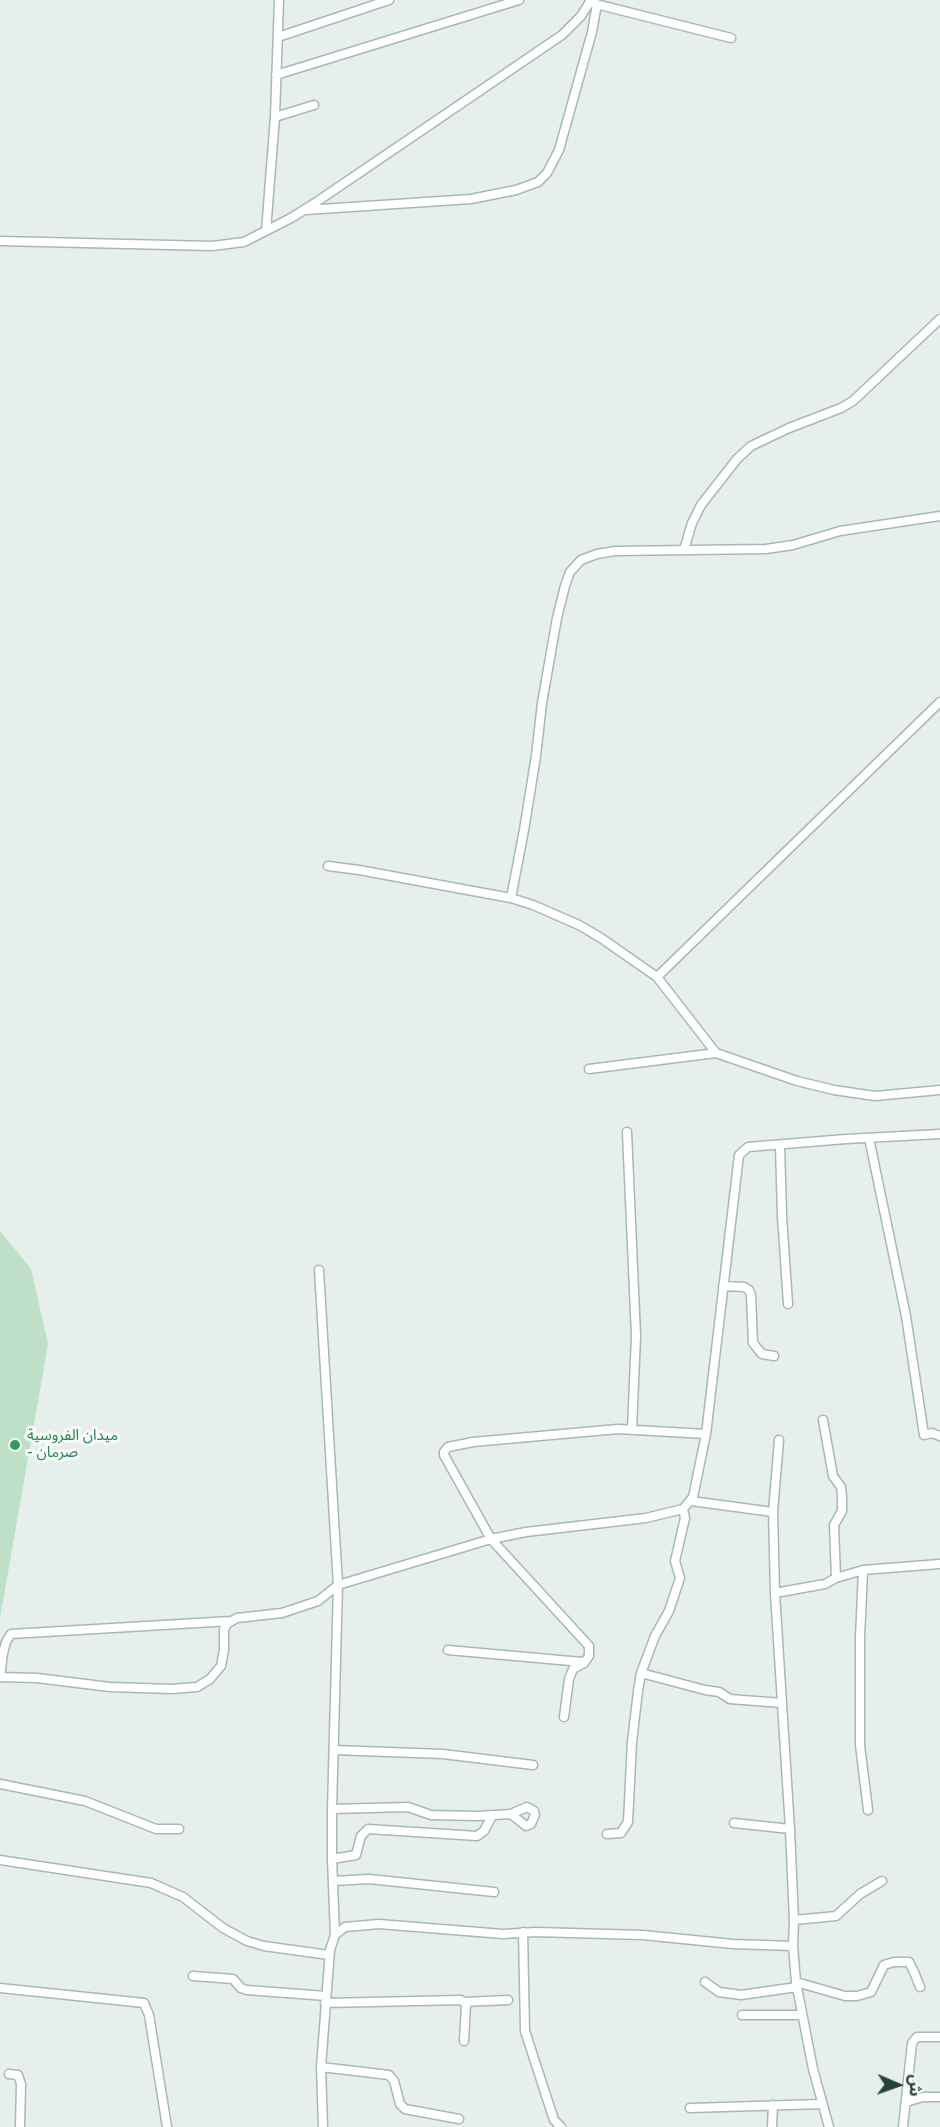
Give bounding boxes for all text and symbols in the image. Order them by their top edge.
place label: ميدان الفروسية - صرمان [27,1427,118,1462]
marker: ميدان الفروسية - صرمان [8,1438,22,1452]
north arrow [868,2055,928,2115]
text: ش [906,2074,926,2097]

